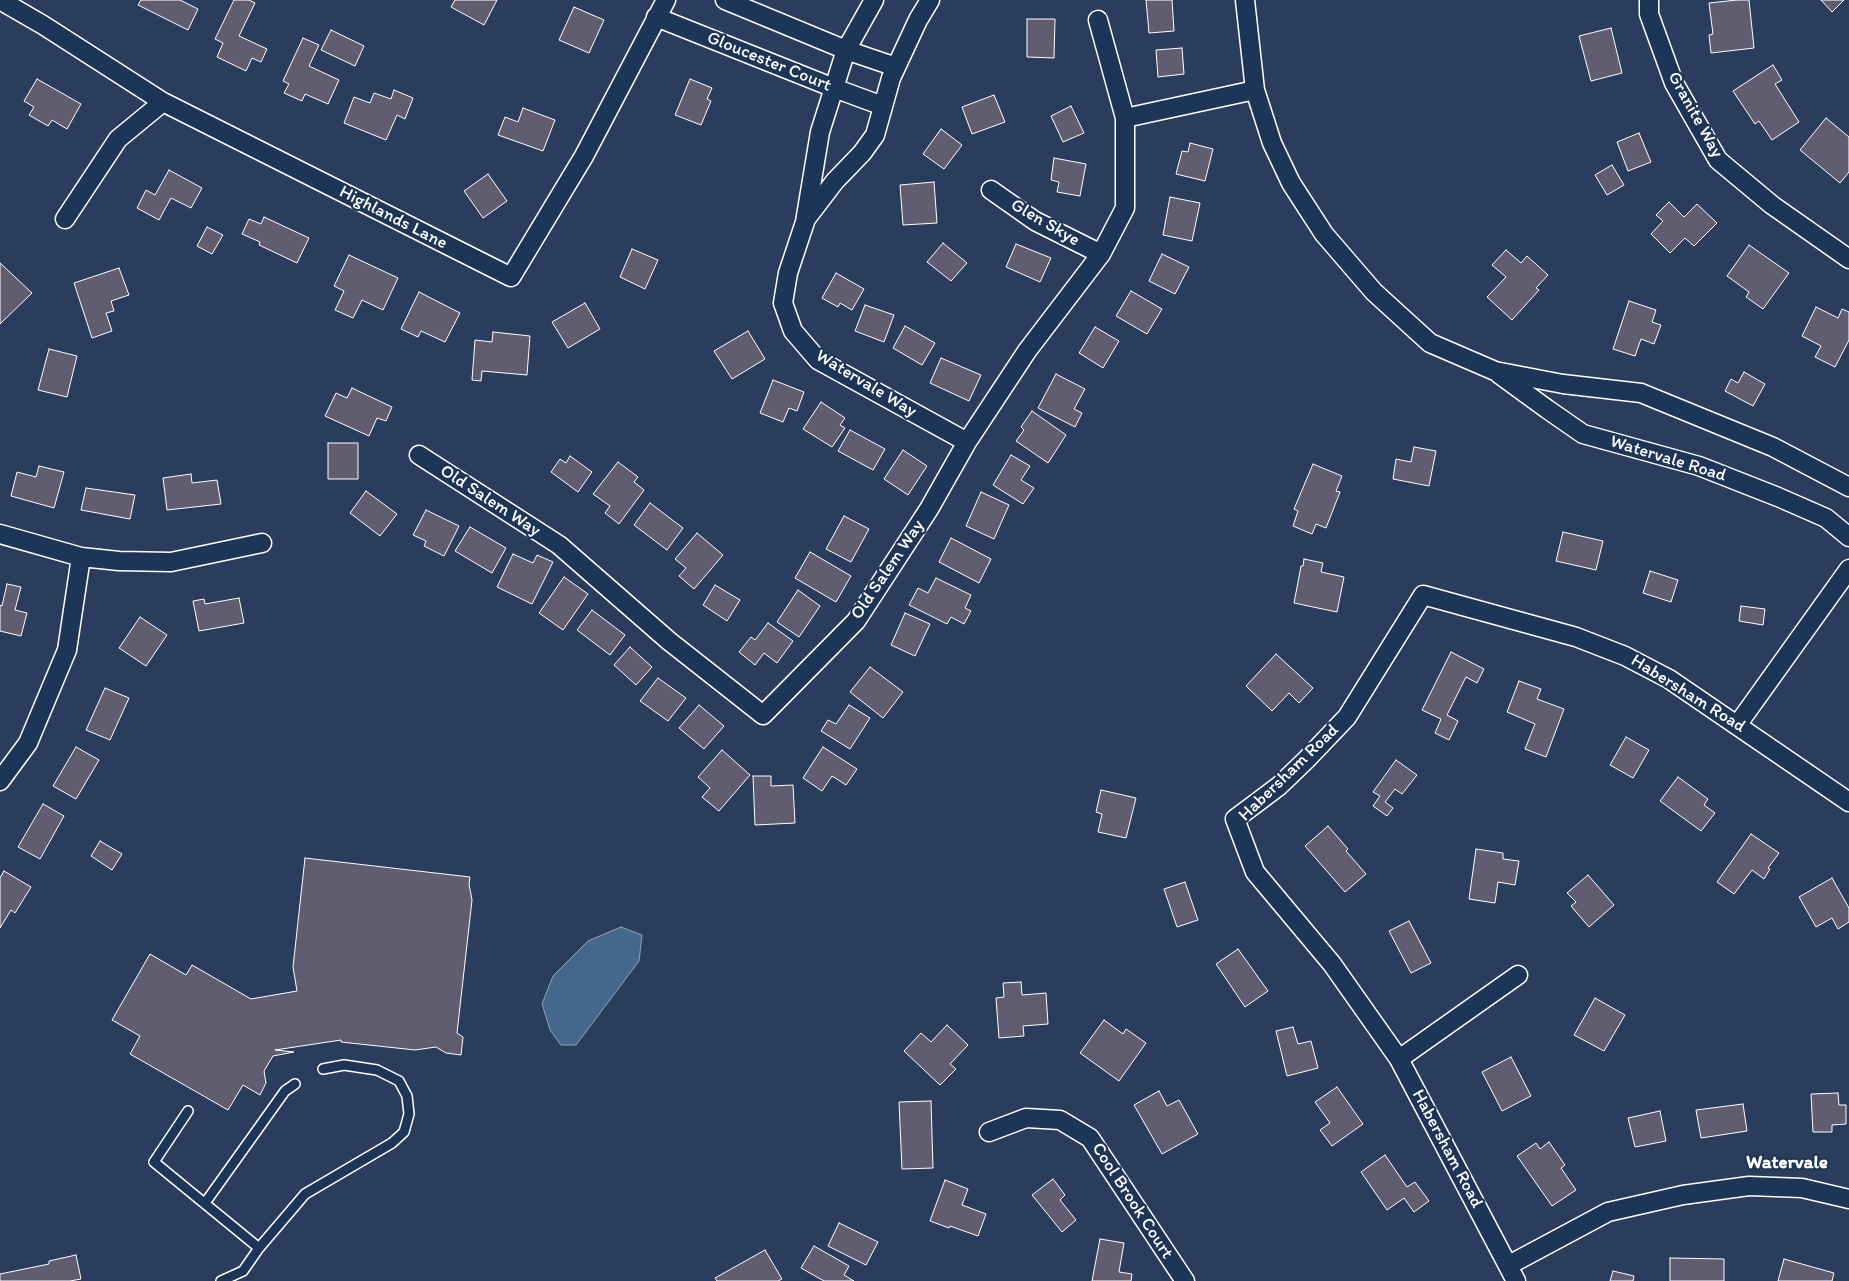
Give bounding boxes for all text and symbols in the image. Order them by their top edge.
street label: Gloucester Court [704,27,834,97]
street label: Granite Way [1663,68,1727,162]
street label: Highlands Lane [335,181,451,255]
street label: Glen Skye [1007,195,1083,251]
street label: Watervale Way [812,345,920,423]
street label: Watervale Road [1607,431,1729,487]
street label: Old Salem Way [436,460,544,542]
street label: Old Salem Way [847,516,929,624]
street label: Habersham Road [1627,650,1749,738]
street label: Habersham Road [1234,720,1344,826]
street label: Habersham Road [1407,1086,1487,1212]
street label: Cool Brook Court [1086,1139,1178,1263]
district label: Watervale [1746,1152,1828,1174]

